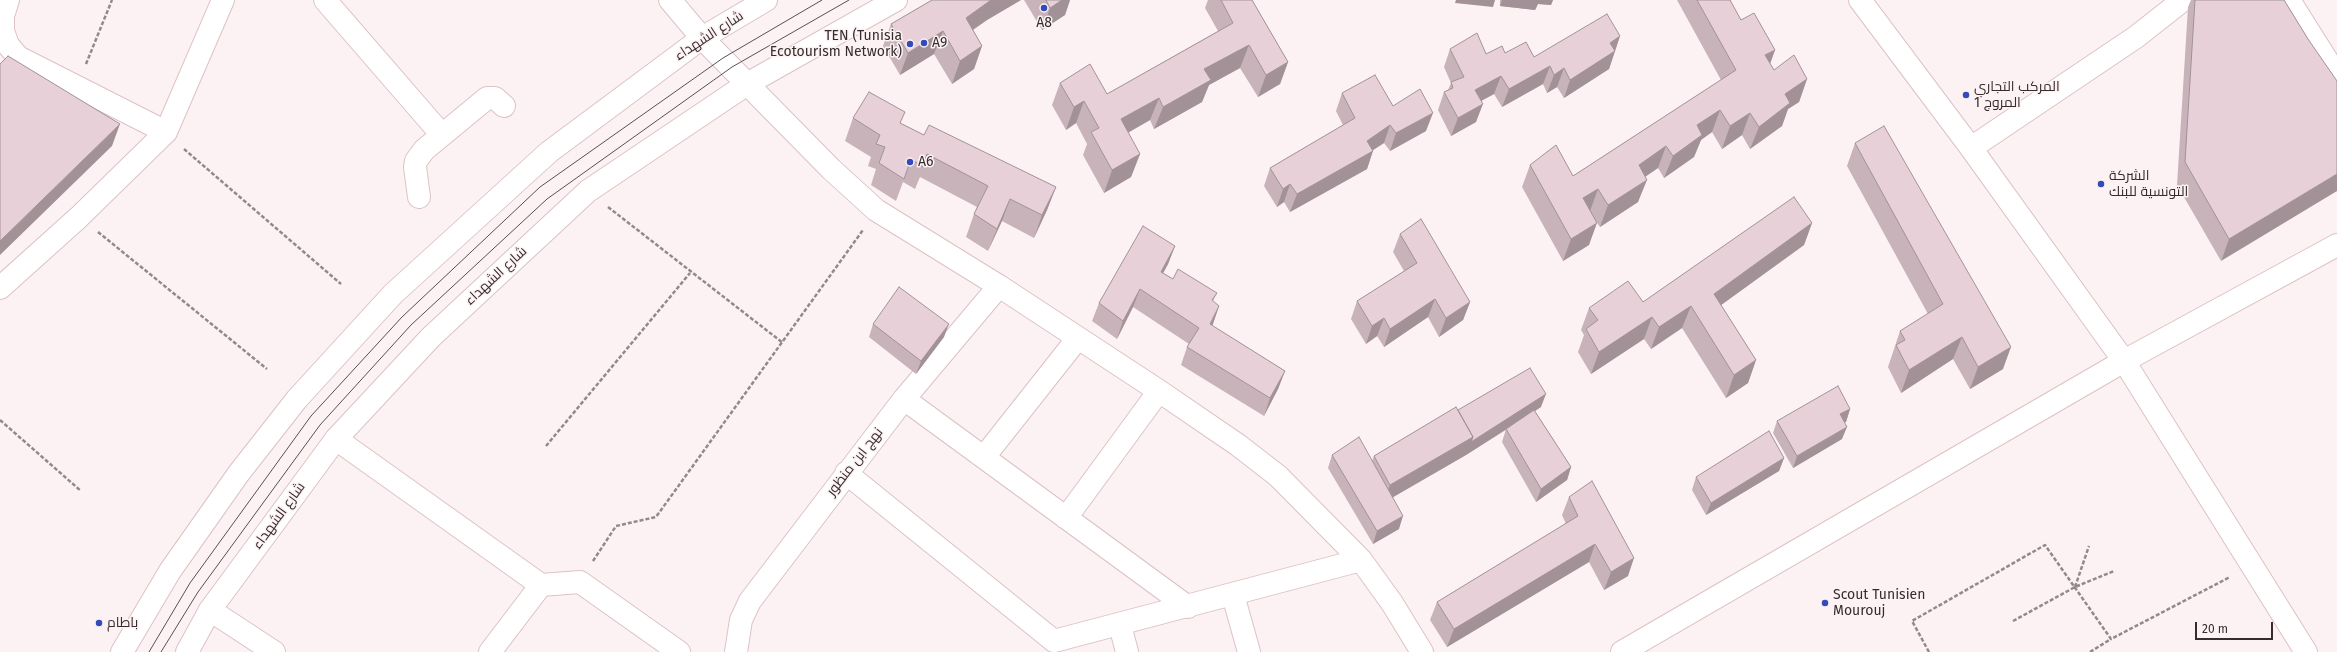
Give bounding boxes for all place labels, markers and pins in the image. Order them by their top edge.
marker: A8 [1039,3,1049,13]
place label: A8 [1036,15,1052,31]
place label: TEN (Tunisia Ecotourism Network) [770,28,902,60]
place label: A9 [932,35,947,51]
marker: A9 [919,38,929,48]
marker: TEN (Tunisia Ecotourism Network) [905,39,915,49]
place label: المركب التجاري المروج 1 [1974,79,2060,112]
marker: المركب التجاري المروج 1 [1961,90,1971,100]
place label: A6 [918,154,933,170]
marker: A6 [905,157,915,167]
place label: الشركة التونسية للبنك [2109,168,2188,200]
marker: الشركة التونسية للبنك [2096,179,2106,189]
place label: Scout Tunisien Mourouj [1833,587,1925,620]
marker: Scout Tunisien Mourouj [1820,598,1830,608]
place label: باطام [107,615,138,631]
marker: باطام [94,618,104,628]

